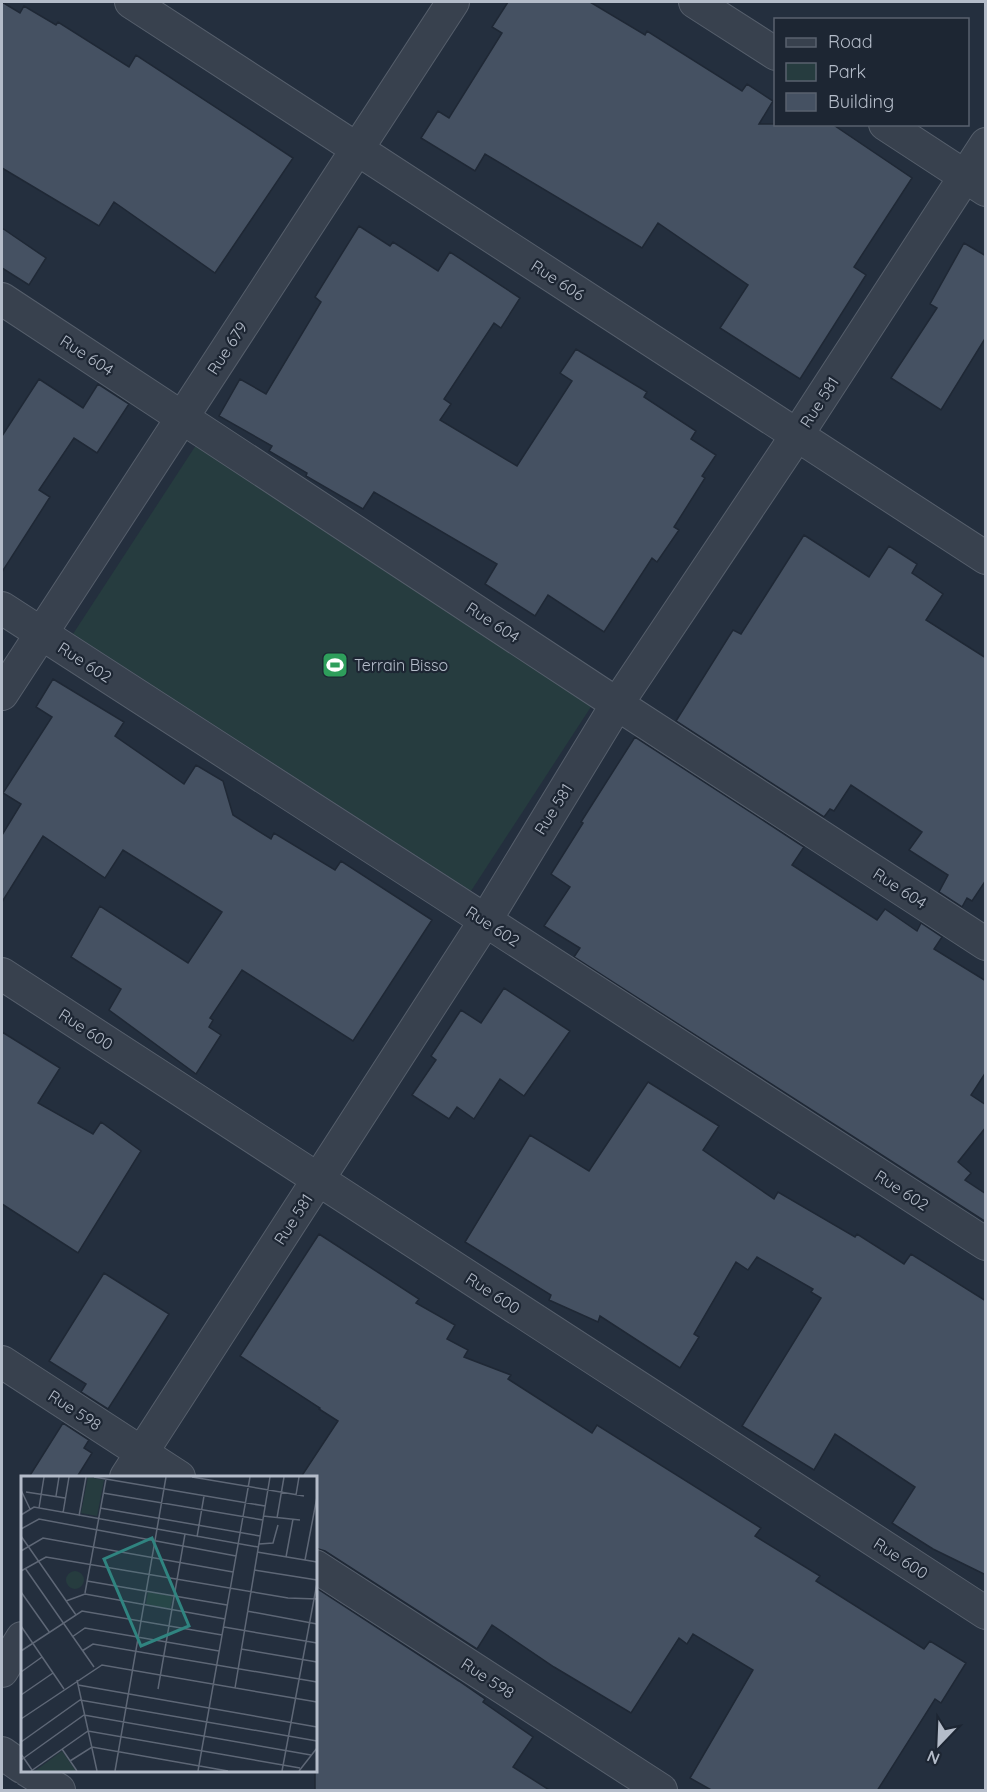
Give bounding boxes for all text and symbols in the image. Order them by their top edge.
legend [774,18,969,126]
text: Road [828,30,873,53]
text: Park [828,60,866,83]
text: Building [828,90,894,113]
street label: Rue 606 [527,255,589,305]
street label: Rue 679 [203,318,251,378]
street label: Rue 604 [57,330,117,380]
street label: Rue 581 [795,373,843,431]
street label: Rue 604 [463,597,523,647]
street label: Rue 602 [54,637,116,687]
sports icon: Terrain Bisso [320,650,350,680]
place label: Terrain Bisso [354,655,448,675]
street label: Rue 581 [530,780,576,838]
street label: Rue 604 [870,863,930,913]
street label: Rue 602 [462,901,524,951]
street label: Rue 600 [55,1004,117,1054]
street label: Rue 602 [871,1165,933,1215]
street label: Rue 581 [269,1190,317,1248]
street label: Rue 600 [462,1268,524,1318]
street label: Rue 598 [45,1385,105,1435]
inset map [21,1476,316,1771]
street label: Rue 600 [870,1533,932,1583]
street label: Rue 598 [458,1653,518,1703]
north arrow [909,1714,969,1774]
text: N [924,1746,942,1769]

